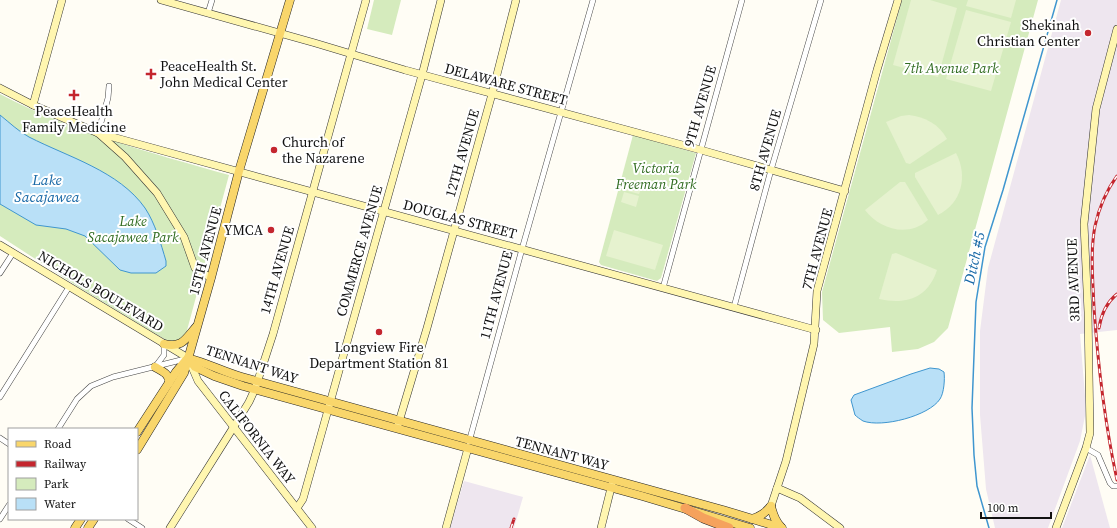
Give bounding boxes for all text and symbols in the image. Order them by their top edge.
place label: Shekinah Christian Center [977,15,1080,51]
marker: Shekinah Christian Center [1083,28,1093,38]
place label: PeaceHealth St. John Medical Center [159,56,288,92]
street label: DELAWARE STREET [443,58,570,110]
park label: 7th Avenue Park [903,58,999,78]
street label: 9TH AVENUE [679,63,721,149]
marker: PeaceHealth St. John Medical Center [145,68,157,80]
marker: PeaceHealth Family Medicine [68,89,80,101]
place label: PeaceHealth Family Medicine [22,101,126,137]
street label: 12TH AVENUE [440,107,484,199]
street label: 8TH AVENUE [744,107,786,193]
place label: Church of the Nazarene [282,132,365,168]
marker: Church of the Nazarene [269,145,279,155]
park label: Victoria Freeman Park [615,158,697,194]
water label: Lake Sacajawea [14,169,80,207]
street label: COMMERCE AVENUE [331,183,387,319]
street label: DOUGLAS STREET [401,194,520,244]
street label: 15TH AVENUE [184,205,226,297]
street label: 7TH AVENUE [797,206,837,292]
park label: Lake Sacajawea Park [87,211,179,247]
place label: YMCA [224,220,264,240]
street label: 14TH AVENUE [255,224,299,316]
marker: YMCA [266,225,276,235]
water label: Ditch #5 [958,229,990,287]
street label: 3RD AVENUE [1062,238,1084,322]
street label: NICHOLS BOULEVARD [35,246,168,336]
street label: 11TH AVENUE [475,249,517,341]
marker: Longview Fire Department Station 81 [374,327,384,337]
place label: Longview Fire Department Station 81 [309,337,449,373]
street label: TENNANT WAY [203,340,301,388]
street label: CALIFORNIA WAY [214,386,300,488]
legend [8,428,138,520]
street label: TENNANT WAY [513,431,611,475]
text: Road [44,436,71,452]
text: Railway [44,456,87,472]
text: Park [44,476,69,492]
scale bar [981,494,1051,520]
text: Water [44,496,76,512]
text: 100 m [987,500,1019,516]

